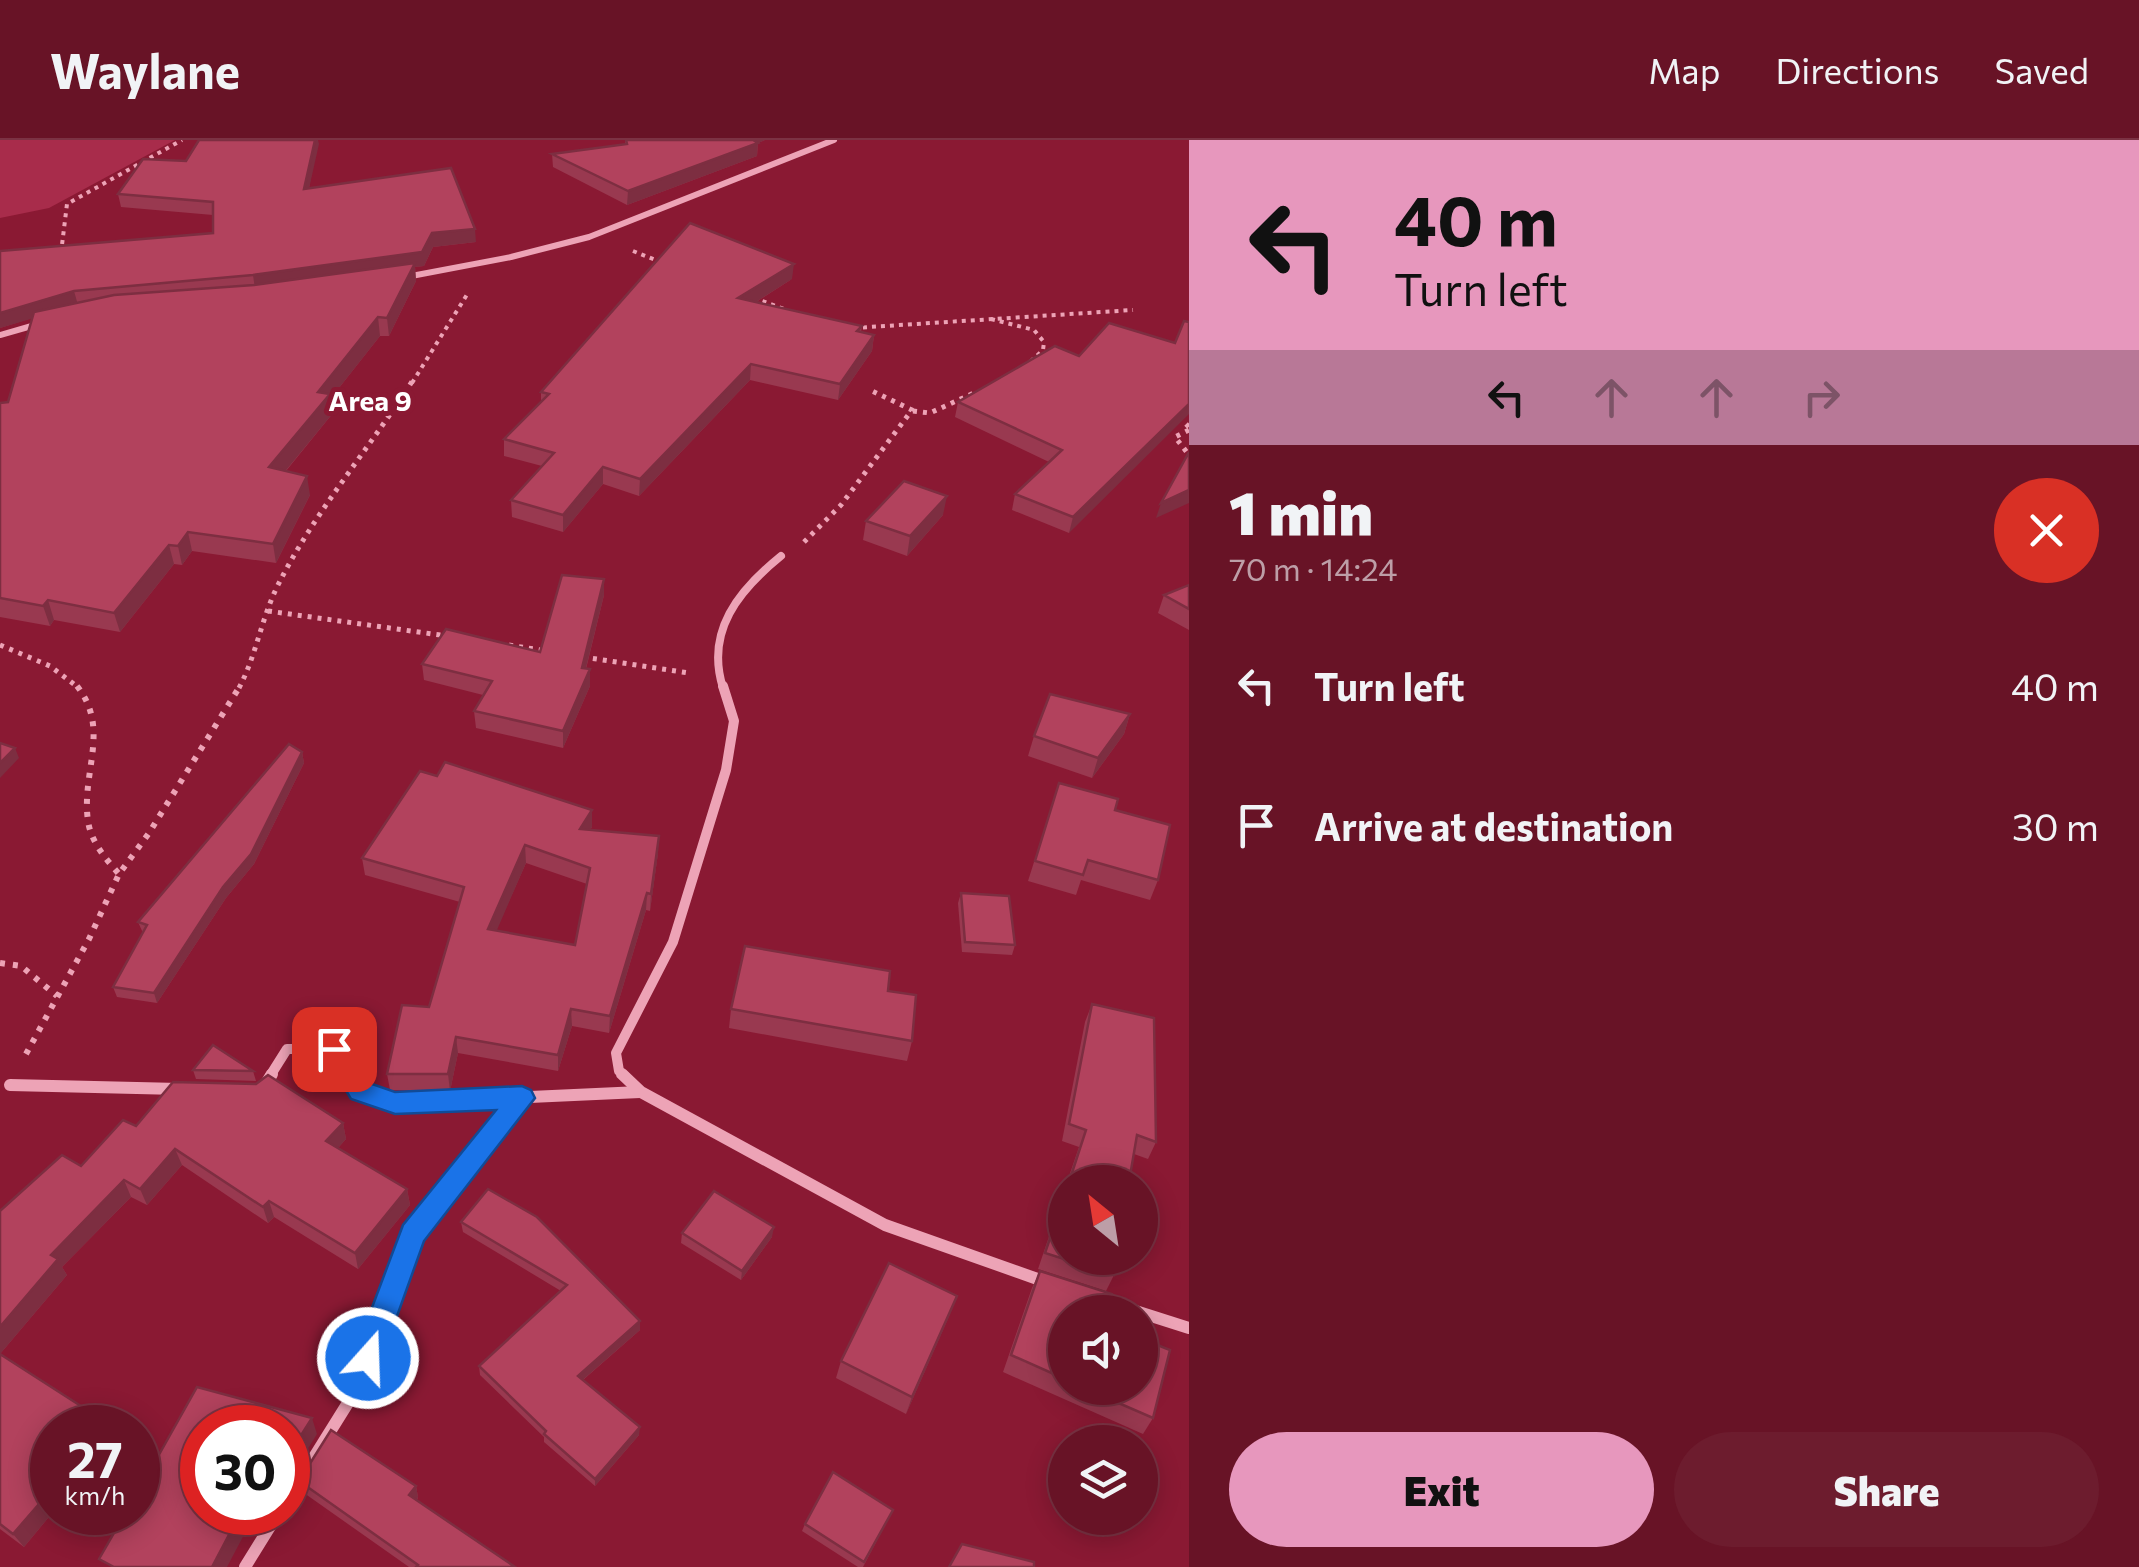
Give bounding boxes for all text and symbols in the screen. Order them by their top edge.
text: Waylane [50,40,240,99]
text: Map [1648,48,1720,91]
text: Directions [1775,48,1940,91]
text: Saved [1995,48,2089,91]
text: 40 m [1394,175,1558,260]
icon: left [1229,180,1359,310]
text: Turn left [1394,260,1568,315]
icon: left [1479,370,1534,425]
icon: ahead [1584,370,1639,425]
icon: ahead [1689,370,1744,425]
icon: right [1794,370,1849,425]
district label: Area 9 [328,383,412,417]
text: 1 min [1229,474,1373,547]
button: close [1994,478,2099,583]
text: 70 m · 14:24 [1229,548,1397,588]
icon: left [1229,658,1284,713]
text: Turn left [1314,662,1465,709]
text: 40 m [2011,662,2099,709]
icon: arrive [1229,798,1284,853]
text: Arrive at destination [1314,802,1673,849]
text: 30 m [2012,802,2099,849]
pin [292,1007,377,1092]
icon: arrive [307,1022,362,1077]
north arrow [1048,1165,1158,1275]
map controls [1048,1165,1158,1535]
button: sound [1048,1295,1158,1405]
position arrow [316,1306,420,1410]
speed limit sign: 30 [180,1405,310,1535]
button: layers [1048,1425,1158,1535]
text: 27 [67,1427,123,1488]
button: Exit [1229,1432,1654,1547]
button: Share [1674,1432,2099,1547]
text: km/h [65,1480,125,1510]

